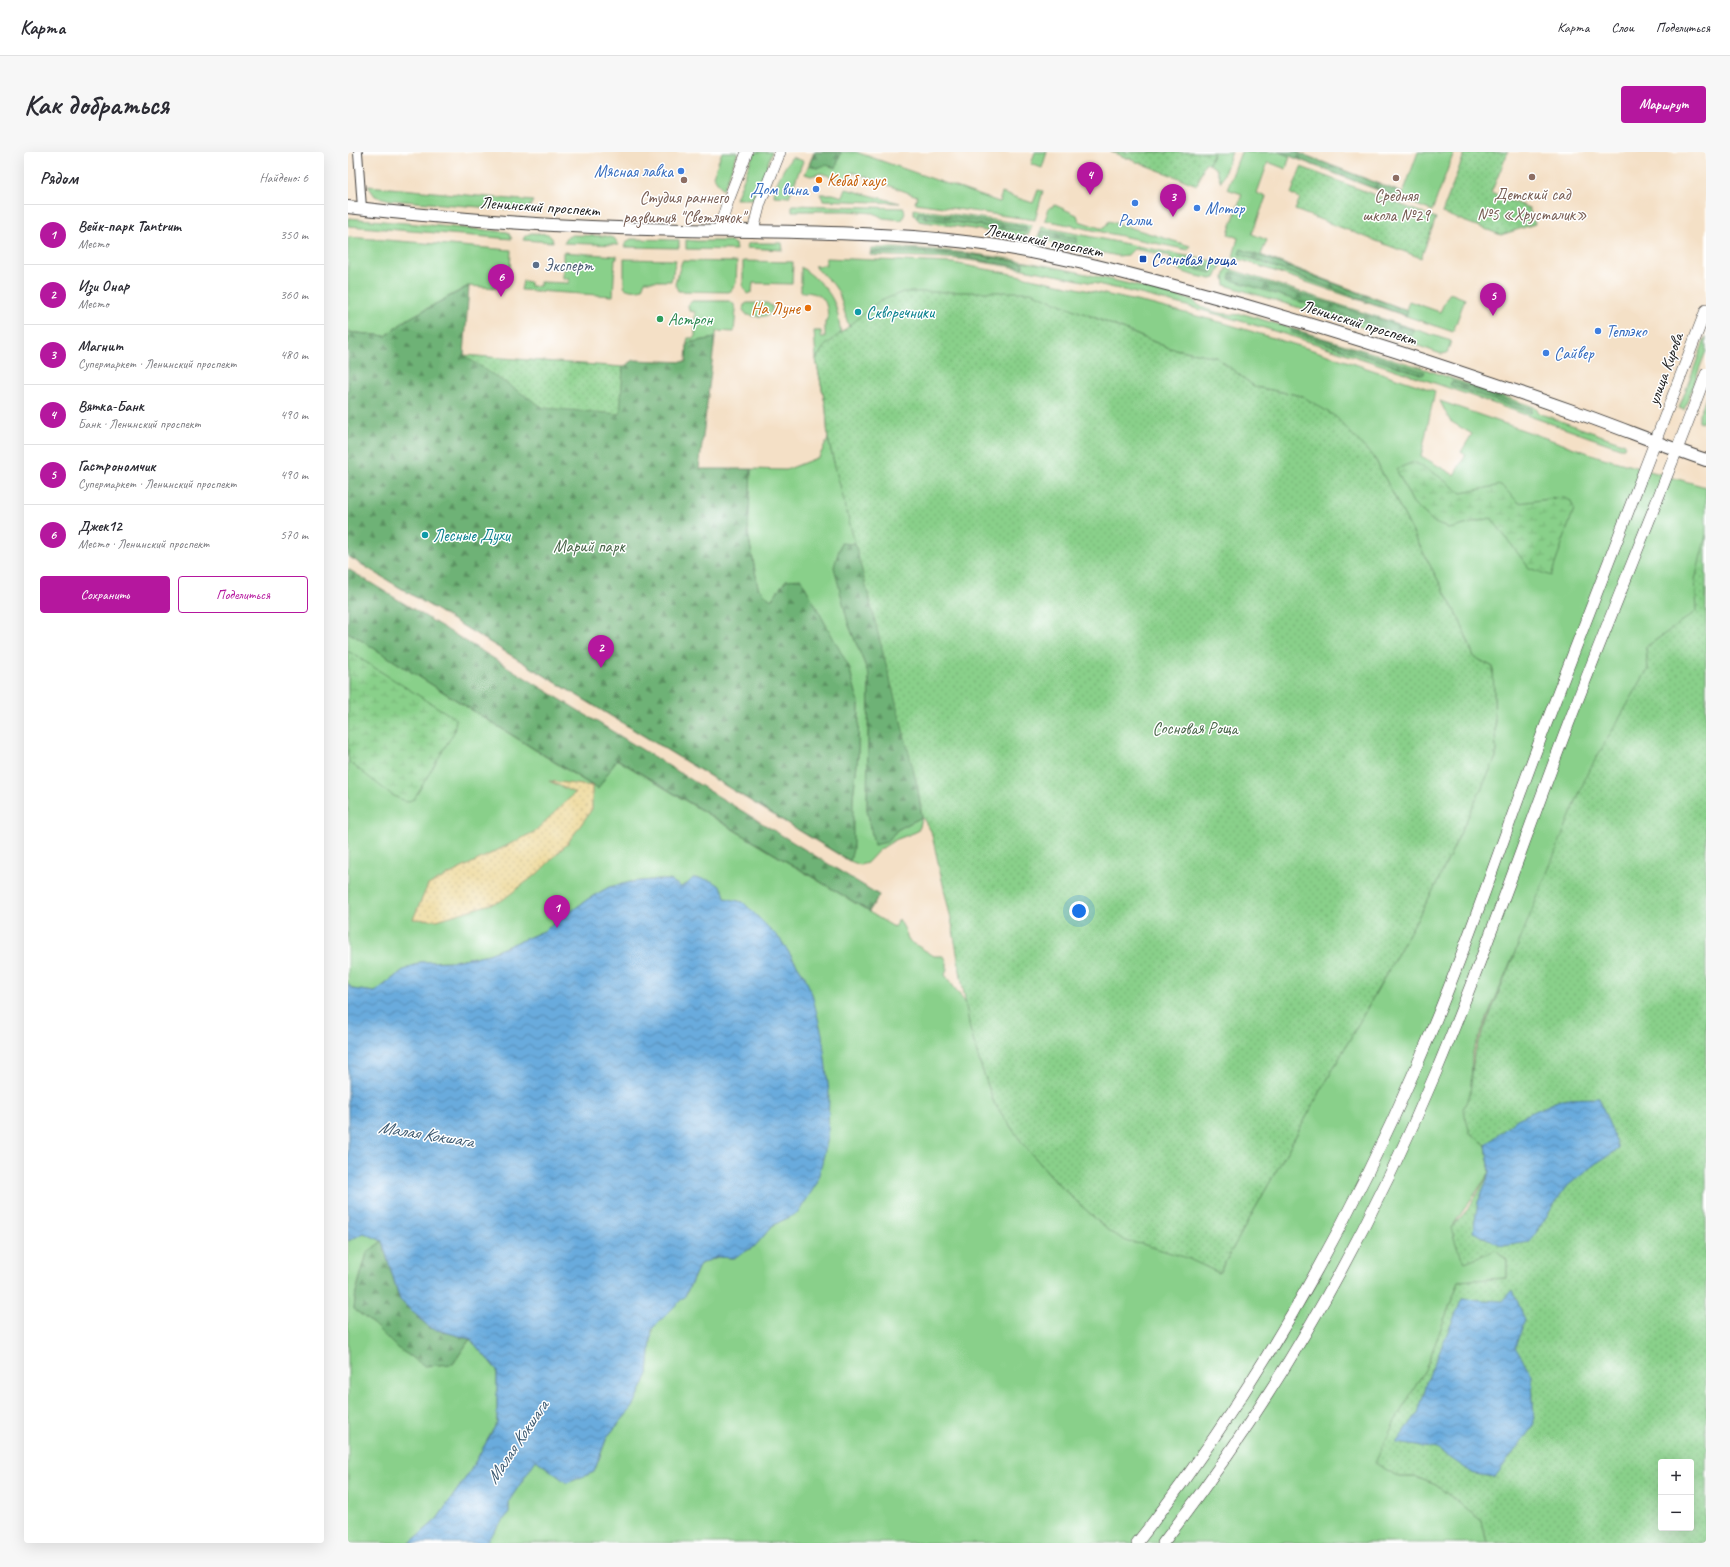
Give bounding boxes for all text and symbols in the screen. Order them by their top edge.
text: Карта [20,16,65,40]
text: Карта [1557,19,1589,36]
text: Слои [1611,19,1634,36]
text: Поделиться [1656,19,1710,36]
button: Маршрут [1621,86,1706,123]
text: Как добраться [24,87,169,122]
place label: Мясная лавка [594,161,674,182]
pin: 4 [1077,162,1103,195]
marker: Мясная лавка [676,166,686,176]
text: Рядом [40,168,78,189]
text: Найдено: 6 [260,170,308,186]
place label: Кебаб хаус [827,170,887,191]
marker: Детский сад №5 «Хрусталик» [1527,172,1537,182]
marker: Средняя школа №29 [1391,173,1401,183]
marker: Студия раннего развития "Светлячок" [679,175,689,185]
marker: Кебаб хаус [814,175,824,185]
place label: Дом вина [750,179,810,200]
marker: Дом вина [811,184,821,194]
pin: 3 [1160,184,1186,217]
place label: Детский сад №5 «Хрусталик» [1477,184,1587,225]
place label: Средняя школа №29 [1362,185,1431,226]
place label: Студия раннего развития "Светлячок" [623,187,749,229]
street label: Ленинский проспект [479,192,601,221]
marker: Ралли [1130,198,1140,208]
place label: Мотор [1205,198,1246,219]
marker: Мотор [1192,203,1202,213]
place label: Ралли [1118,210,1153,231]
text: Вейк-парк Tantrum [78,217,181,236]
street label: Ленинский проспект [983,219,1105,262]
text: 1 [50,227,56,243]
text: 350 m [280,227,308,243]
text: Место [78,236,109,252]
place label: Сосновая роща [1151,249,1238,270]
marker: Сосновая роща [1138,254,1148,264]
place label: Эксперт [544,255,595,276]
marker: Эксперт [531,260,541,270]
pin: 6 [488,264,514,297]
text: Изи Онар [78,277,129,296]
pin: 5 [1480,283,1506,316]
text: 2 [50,287,56,303]
text: 360 m [280,287,308,303]
street label: Ленинский проспект [1298,295,1420,350]
text: Место [78,296,109,312]
place label: На Луне [751,298,801,319]
place label: Скворечники [866,302,936,323]
marker: На Луне [803,303,813,313]
marker: Скворечники [853,307,863,317]
place label: Астрон [668,309,713,330]
marker: Астрон [655,314,665,324]
place label: Теплэко [1606,321,1648,342]
marker: Теплэко [1593,326,1603,336]
street label: улица Кирова [1642,328,1689,409]
text: Магнит [78,337,123,356]
place label: Сайвер [1554,343,1595,364]
text: 3 [50,347,56,363]
text: 480 m [280,347,308,363]
marker: Сайвер [1541,348,1551,358]
text: Супермаркет · Ленинский проспект [78,356,237,372]
text: Вятка-Банк [78,397,144,416]
text: 4 [50,407,56,423]
text: 490 m [280,407,308,423]
text: Банк · Ленинский проспект [78,416,201,432]
text: Гастрономчик [78,457,155,476]
text: 5 [50,467,56,483]
text: 490 m [280,467,308,483]
text: Супермаркет · Ленинский проспект [78,476,237,492]
text: Джек12 [78,517,122,536]
place label: Лесные Духи [433,525,512,546]
text: 6 [50,527,56,543]
text: 570 m [280,527,308,543]
marker: Лесные Духи [420,530,430,540]
text: Место · Ленинский проспект [78,536,209,552]
park label: Марий парк [553,536,626,557]
button: Сохранить [40,576,170,613]
button: Поделиться [178,576,308,613]
pin: 2 [588,635,614,668]
park label: Сосновая Роща [1153,718,1239,739]
pin: 1 [544,895,570,928]
your location [1069,901,1089,921]
water label: Малая Кокшага [377,1116,478,1153]
water label: Малая Кокшага [481,1394,554,1488]
map controls [1658,1459,1694,1531]
button: + [1658,1459,1694,1495]
button: − [1658,1495,1694,1531]

